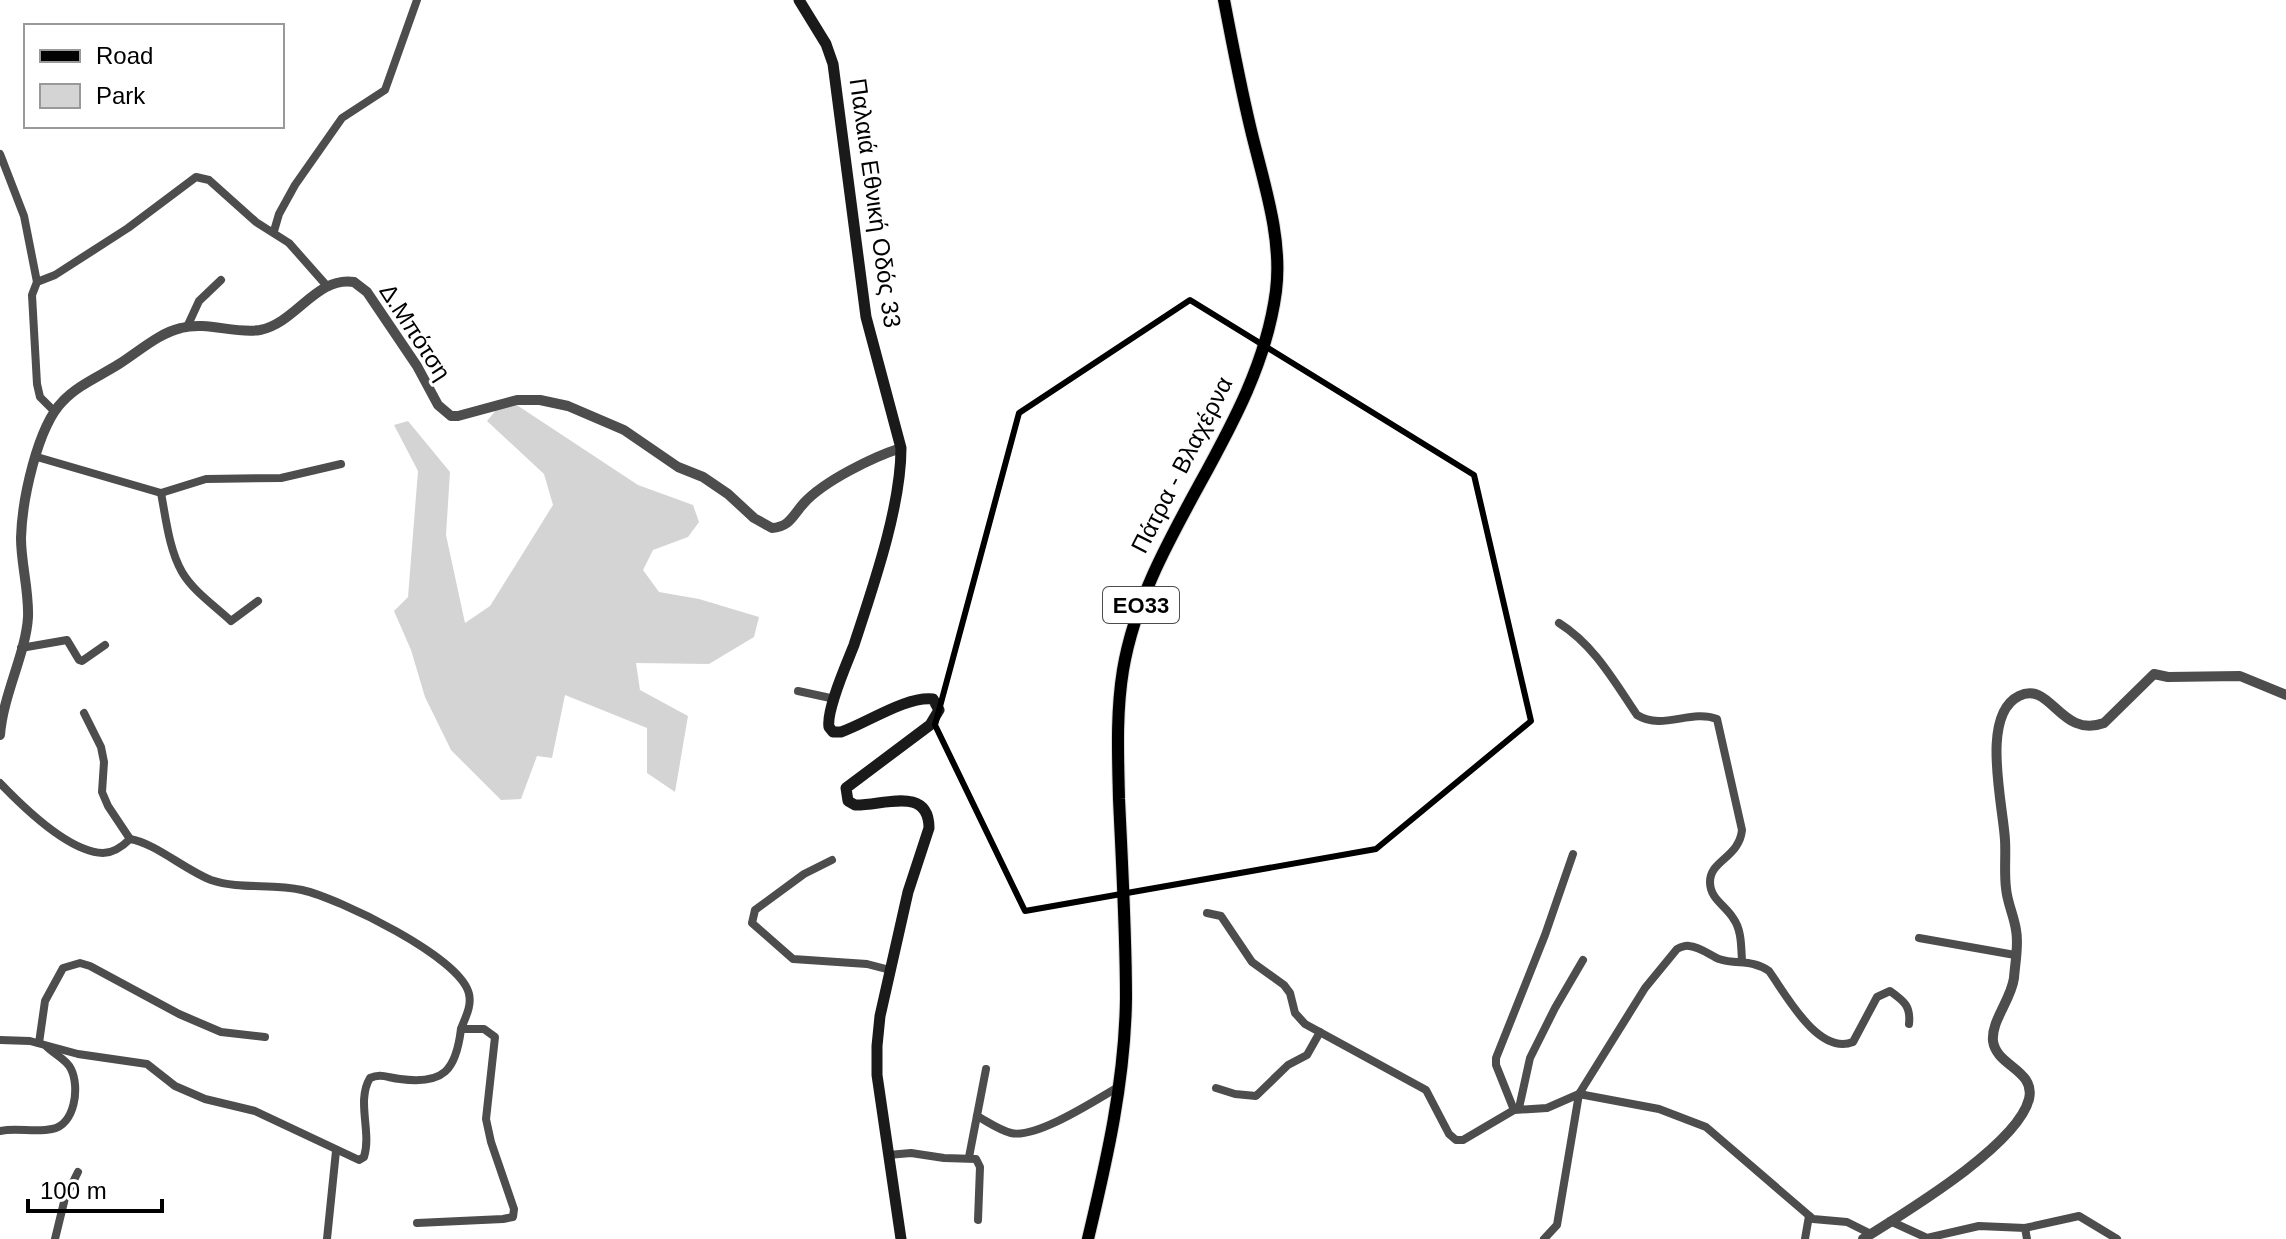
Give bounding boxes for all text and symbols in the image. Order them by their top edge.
legend [24,24,284,128]
text: Road [96,42,153,69]
street label: Παλαιά Εθνική Οδός 33 [845,76,906,329]
text: Park [96,82,146,109]
street label: Δ.Μπότση [374,278,457,385]
street label: Πάτρα - Βλαχέρνα [1126,372,1238,557]
road number: ΕΟ33 [1103,587,1179,623]
scale bar [28,1163,162,1213]
text: 100 m [40,1177,107,1204]

